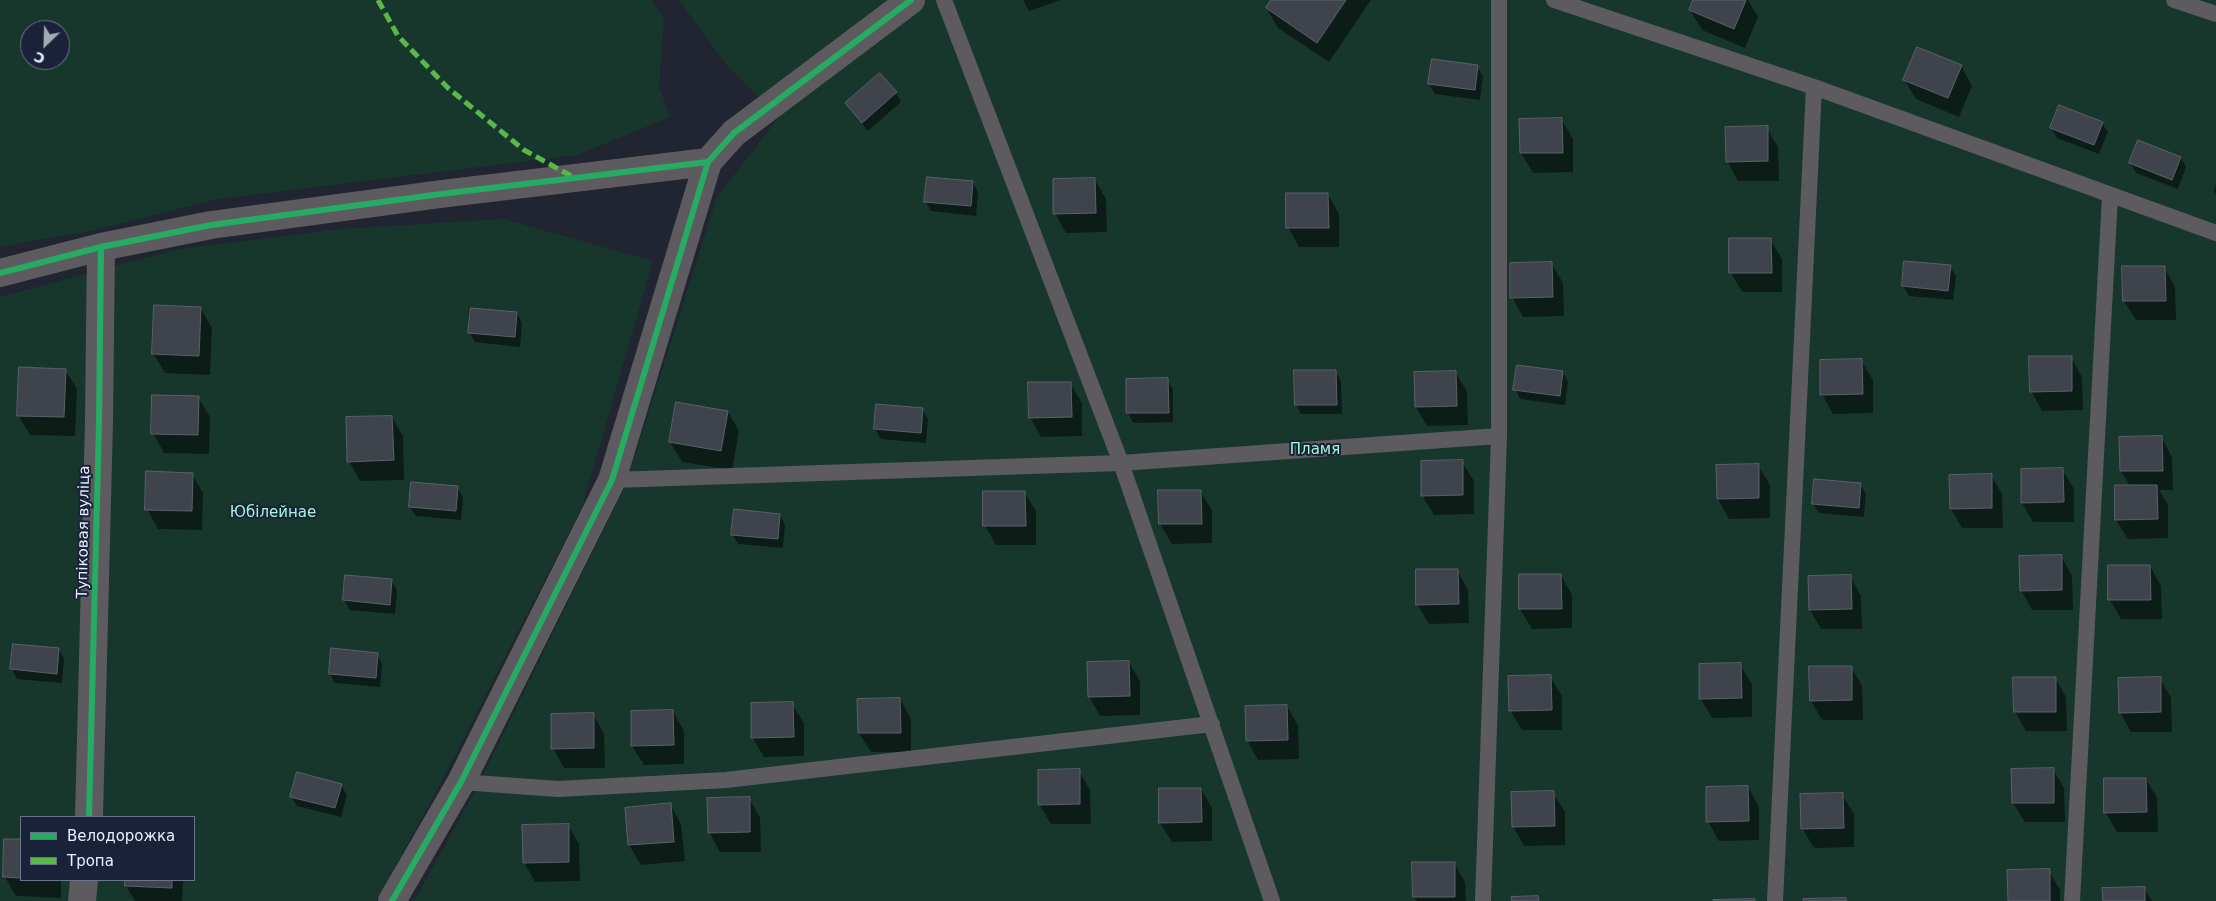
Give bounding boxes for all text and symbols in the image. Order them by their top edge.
north arrow [20,20,70,70]
text: С [31,48,47,67]
park label: Пламя [1290,441,1340,459]
street label: Тупіковая вуліца [74,465,94,599]
park label: Юбілейнае [230,504,316,522]
legend [20,816,195,881]
text: Велодорожка [67,827,175,845]
text: Тропа [67,852,114,870]

